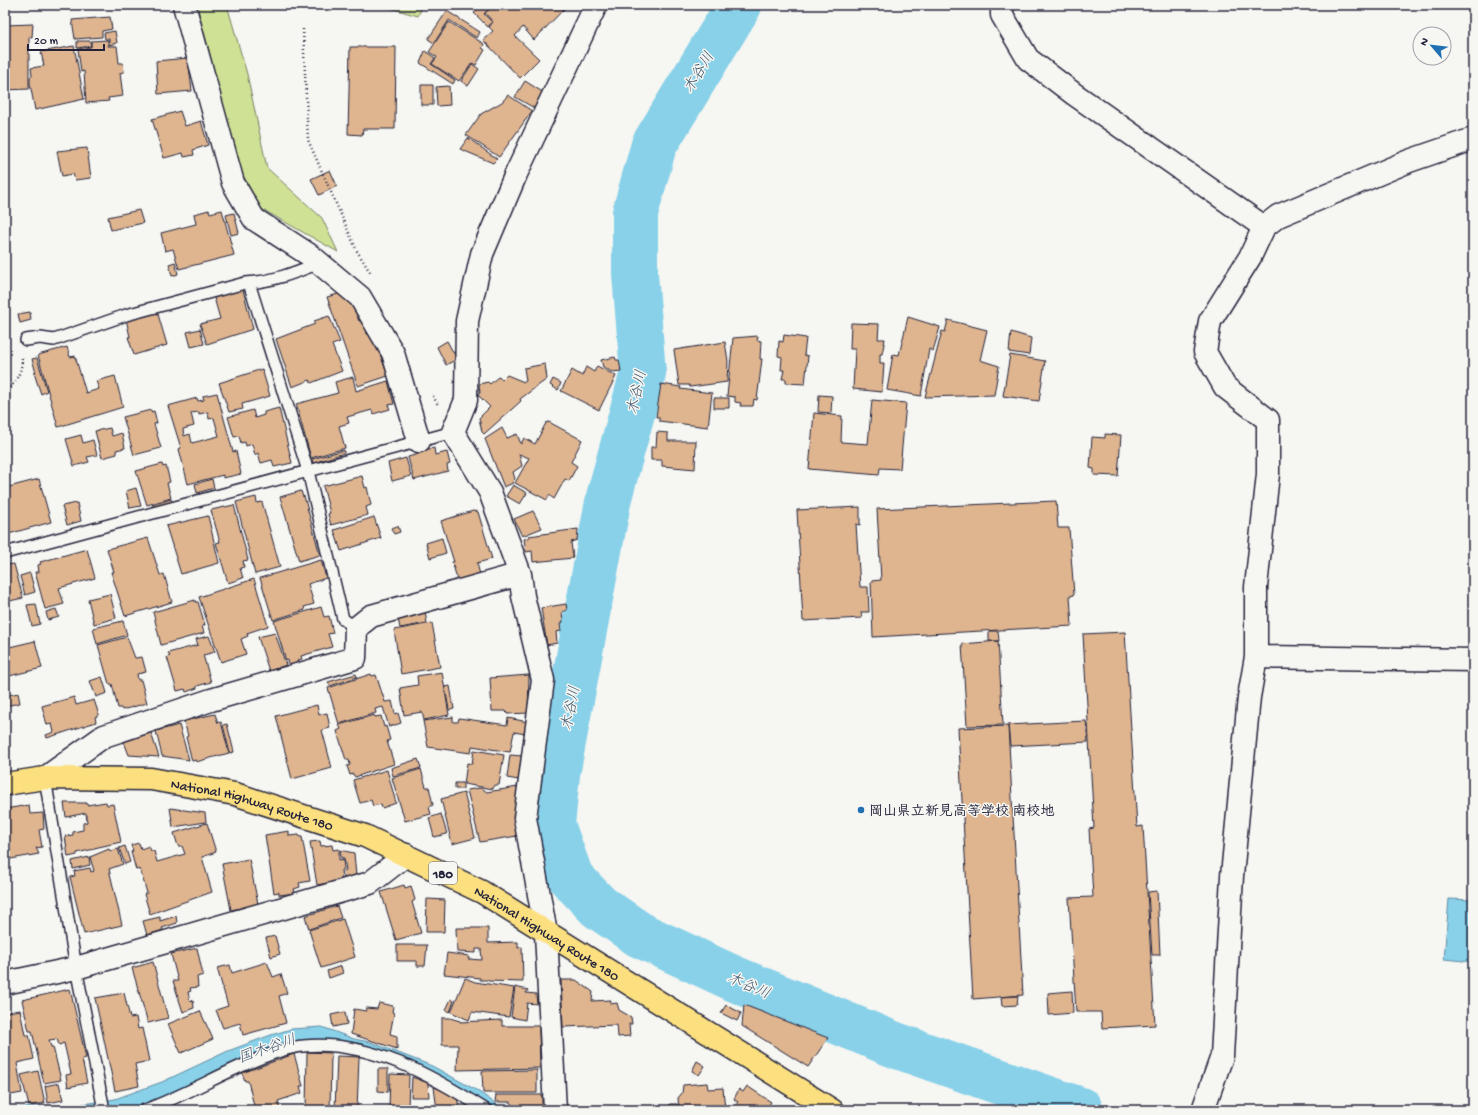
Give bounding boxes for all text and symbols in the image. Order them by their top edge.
scale bar [28,26,104,52]
north arrow [1412,26,1452,66]
text: 20 m [34,35,59,49]
text: N [1418,36,1432,48]
water label: 木谷川 [680,49,719,97]
water label: 木谷川 [623,368,651,416]
water label: 木谷川 [558,684,585,732]
street label: National Highway Route 180 [169,777,335,836]
place label: 岡山県立新見高等学校 南校地 [869,803,1054,821]
marker: 岡山県立新見高等学校 南校地 [856,805,866,815]
road number: 180 [429,862,457,884]
street label: National Highway Route 180 [471,884,622,986]
water label: 木谷川 [724,969,773,1004]
water label: 国木谷川 [236,1031,299,1068]

